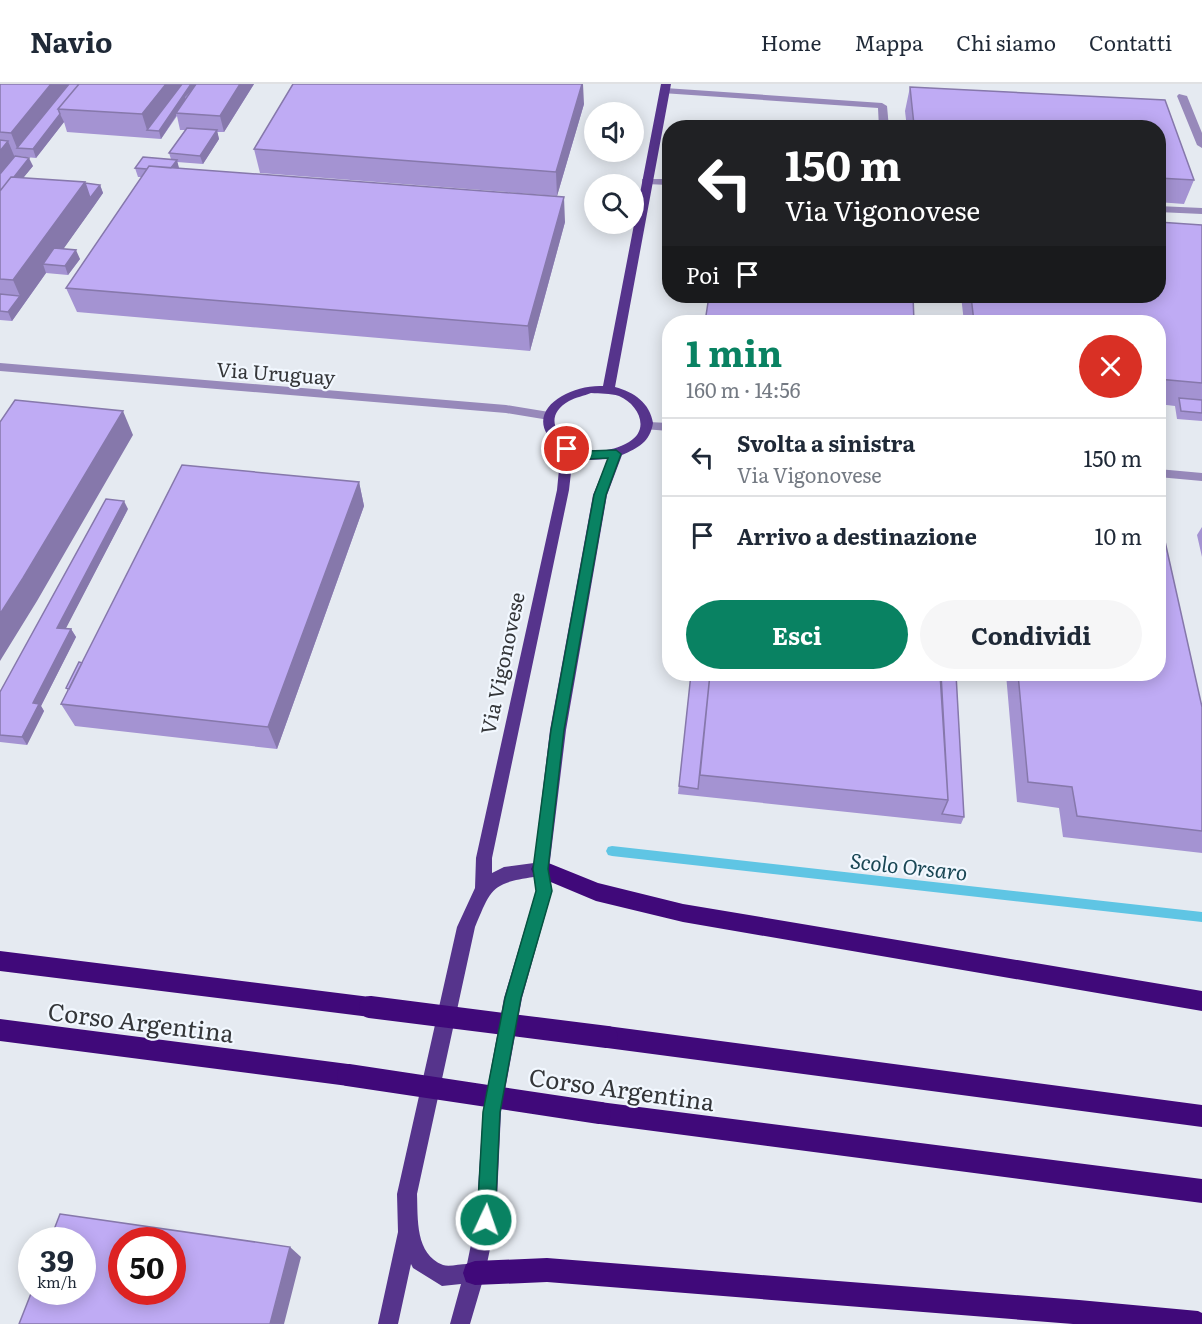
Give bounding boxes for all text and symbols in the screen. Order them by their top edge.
text: Navio [30,20,112,62]
text: Home [761,26,822,57]
text: Mappa [855,26,923,57]
text: Chi siamo [956,26,1056,57]
text: Contatti [1089,26,1172,57]
map controls [584,102,644,234]
button: sound [584,102,644,162]
text: 150 m [785,132,901,194]
icon: left [686,144,764,222]
button: search [584,174,644,234]
text: Via Vigonovese [785,189,980,229]
text: Poi [686,258,719,291]
icon: arrive [731,258,764,291]
text: 1 min [686,325,782,378]
button: close [1079,335,1142,398]
street label: Via Uruguay [216,353,337,391]
text: 160 m · 14:56 [686,374,800,404]
pin [541,423,592,474]
text: Svolta a sinistra [737,426,915,459]
icon: arrive [550,432,583,465]
icon: left [686,441,719,474]
text: 150 m [1083,441,1142,474]
text: Via Vigonovese [737,459,882,489]
icon: arrive [686,519,719,552]
text: Arrivo a destinazione [737,519,977,552]
text: 10 m [1095,519,1142,552]
street label: Via Vigonovese [471,589,531,737]
button: Esci [686,600,908,669]
button: Condividi [920,600,1142,669]
water label: Scolo Orsaro [849,843,969,887]
street label: Corso Argentina [46,992,236,1050]
street label: Corso Argentina [527,1058,717,1118]
position arrow [454,1188,518,1252]
speed limit sign: 50 [108,1227,186,1305]
text: 39 [40,1237,74,1281]
text: km/h [37,1270,77,1293]

